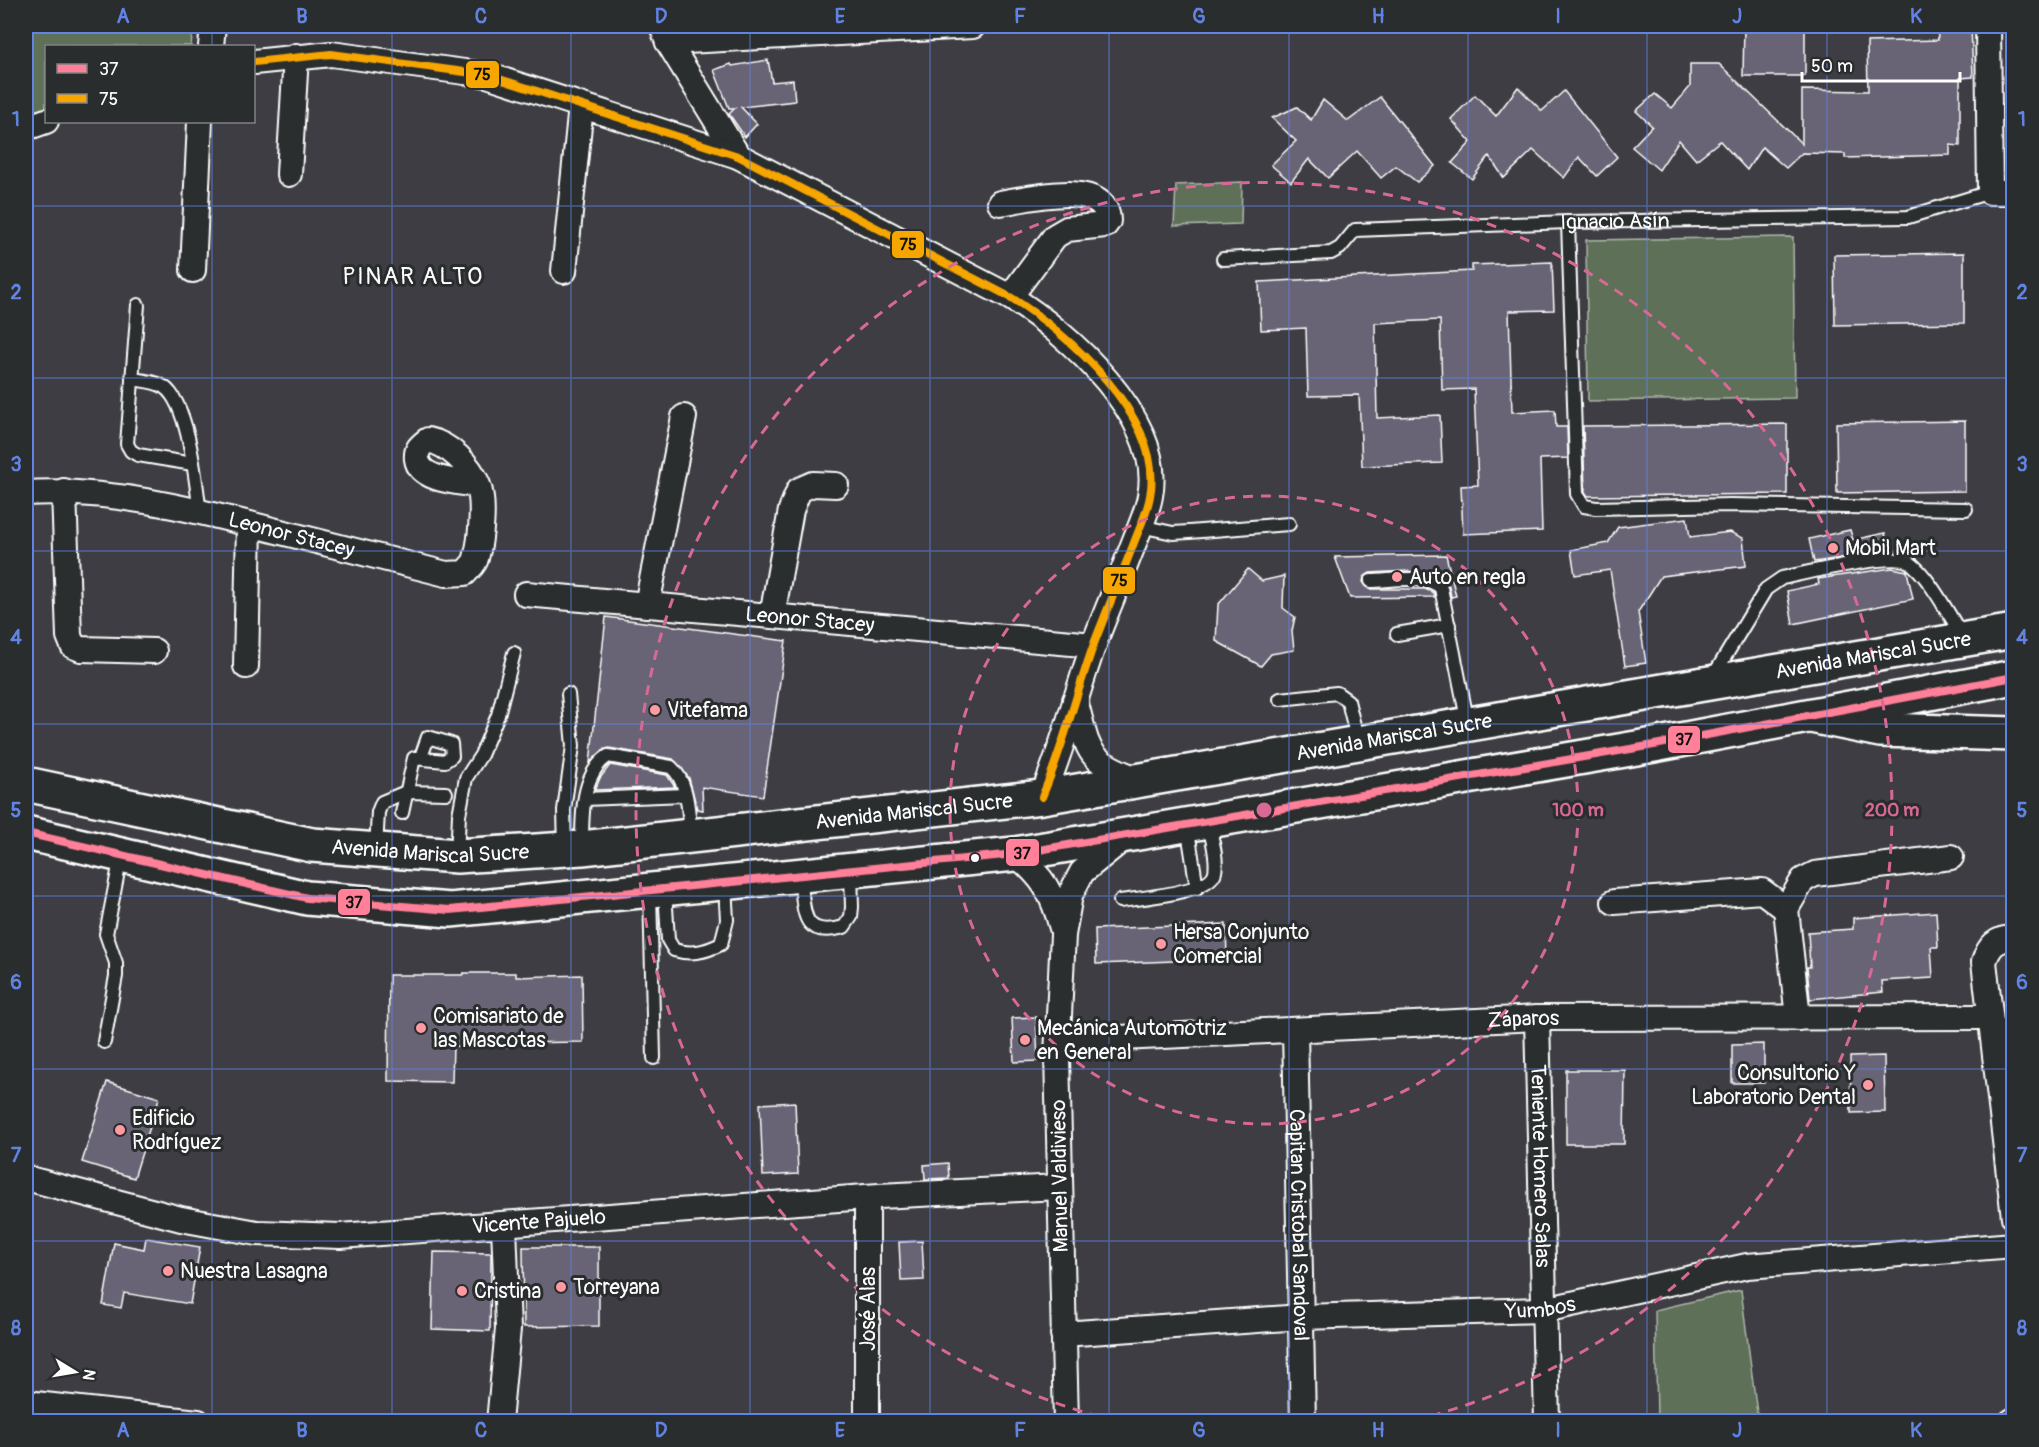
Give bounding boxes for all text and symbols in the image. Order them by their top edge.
text: A [117,4,130,29]
text: B [296,4,308,29]
text: C [475,4,487,29]
text: D [655,4,668,29]
text: E [835,4,846,29]
text: F [1014,4,1026,29]
text: G [1192,4,1206,29]
text: H [1372,4,1385,29]
text: I [1555,4,1561,29]
text: J [1732,4,1742,29]
text: K [1910,4,1922,29]
legend [45,45,255,123]
scale bar [1802,45,1960,83]
text: 50 m [1811,55,1853,78]
text: 37 [99,58,119,81]
line badge: 75 [465,60,500,89]
text: 75 [473,65,491,85]
text: 75 [99,88,118,111]
text: 1 [12,107,20,132]
text: 1 [2018,107,2026,132]
street label: Ignacio Asín [1560,207,1670,236]
line badge: 75 [891,230,925,259]
text: 75 [899,235,917,255]
district label: PINAR ALTO [342,262,484,291]
text: 2 [10,280,22,305]
text: 2 [2016,280,2028,305]
text: 3 [10,452,22,477]
text: 3 [2016,452,2028,477]
street label: Leonor Stacey [226,506,358,564]
place label: Mobil Mart [1845,535,1936,562]
marker: Mobil Mart [1826,541,1840,555]
place label: Auto en regla [1409,564,1526,591]
line badge: 75 [1102,566,1136,595]
marker: Auto en regla [1390,570,1404,584]
text: 75 [1110,571,1128,591]
street label: Leonor Stacey [744,600,876,639]
text: 4 [10,625,22,650]
street label: Avenida Mariscal Sucre [1773,625,1974,685]
text: 4 [2016,625,2028,650]
place label: Vitefama [667,697,748,724]
marker: Vitefama [648,703,662,717]
street label: Avenida Mariscal Sucre [1294,707,1495,767]
line badge: 37 [1667,725,1701,754]
text: 37 [1675,730,1693,750]
street label: Avenida Mariscal Sucre [814,787,1015,836]
text: 5 [11,798,22,823]
text: 5 [2017,798,2028,823]
text: 100 m [1552,799,1604,822]
text: 200 m [1865,799,1919,822]
centre of rings [1254,800,1274,820]
street label: Avenida Mariscal Sucre [330,833,531,870]
line badge: 37 [1005,838,1040,867]
text: 37 [1013,844,1031,864]
unlabelled marker [969,852,981,864]
line badge: 37 [337,888,371,916]
text: 37 [345,893,363,913]
place label: Hersa Conjunto Comercial [1173,919,1309,970]
marker: Hersa Conjunto Comercial [1154,937,1168,951]
text: 6 [10,970,22,995]
text: 6 [2016,970,2028,995]
place label: Comisariato de las Mascotas [433,1003,564,1054]
street label: Záparos [1487,1004,1560,1034]
place label: Mecánica Automotriz en General [1037,1015,1227,1066]
marker: Comisariato de las Mascotas [414,1021,428,1035]
marker: Mecánica Automotriz en General [1018,1033,1032,1047]
place label: Consultorio Y Laboratorio Dental [1691,1060,1856,1111]
street label: Teniente Homero Salas [1525,1064,1557,1268]
marker: Consultorio Y Laboratorio Dental [1861,1078,1875,1092]
street label: Manuel Valdivieso [1045,1099,1075,1253]
place label: Edificio Rodríguez [132,1105,222,1156]
street label: Capitan Cristobal Sandoval [1283,1109,1315,1341]
marker: Edificio Rodríguez [113,1123,127,1137]
text: 7 [11,1143,22,1168]
text: 7 [2017,1143,2028,1168]
street label: Vicente Pajuelo [471,1203,607,1240]
place label: Nuestra Lasagna [180,1258,328,1285]
marker: Nuestra Lasagna [161,1264,175,1278]
street label: José Alas [855,1266,882,1351]
place label: Torreyana [573,1274,660,1301]
place label: Cristina [474,1278,541,1305]
marker: Torreyana [554,1280,568,1294]
marker: Cristina [455,1284,469,1298]
street label: Yumbos [1503,1290,1579,1325]
text: 8 [11,1316,21,1341]
text: 8 [2017,1316,2027,1341]
north arrow [45,1342,105,1402]
text: N [78,1367,100,1382]
text: A [117,1418,130,1443]
text: B [296,1418,308,1443]
text: C [475,1418,487,1443]
text: D [655,1418,668,1443]
text: E [835,1418,846,1443]
text: F [1014,1418,1026,1443]
text: G [1192,1418,1206,1443]
text: H [1372,1418,1385,1443]
text: I [1555,1418,1561,1443]
text: J [1732,1418,1742,1443]
text: K [1910,1418,1922,1443]

